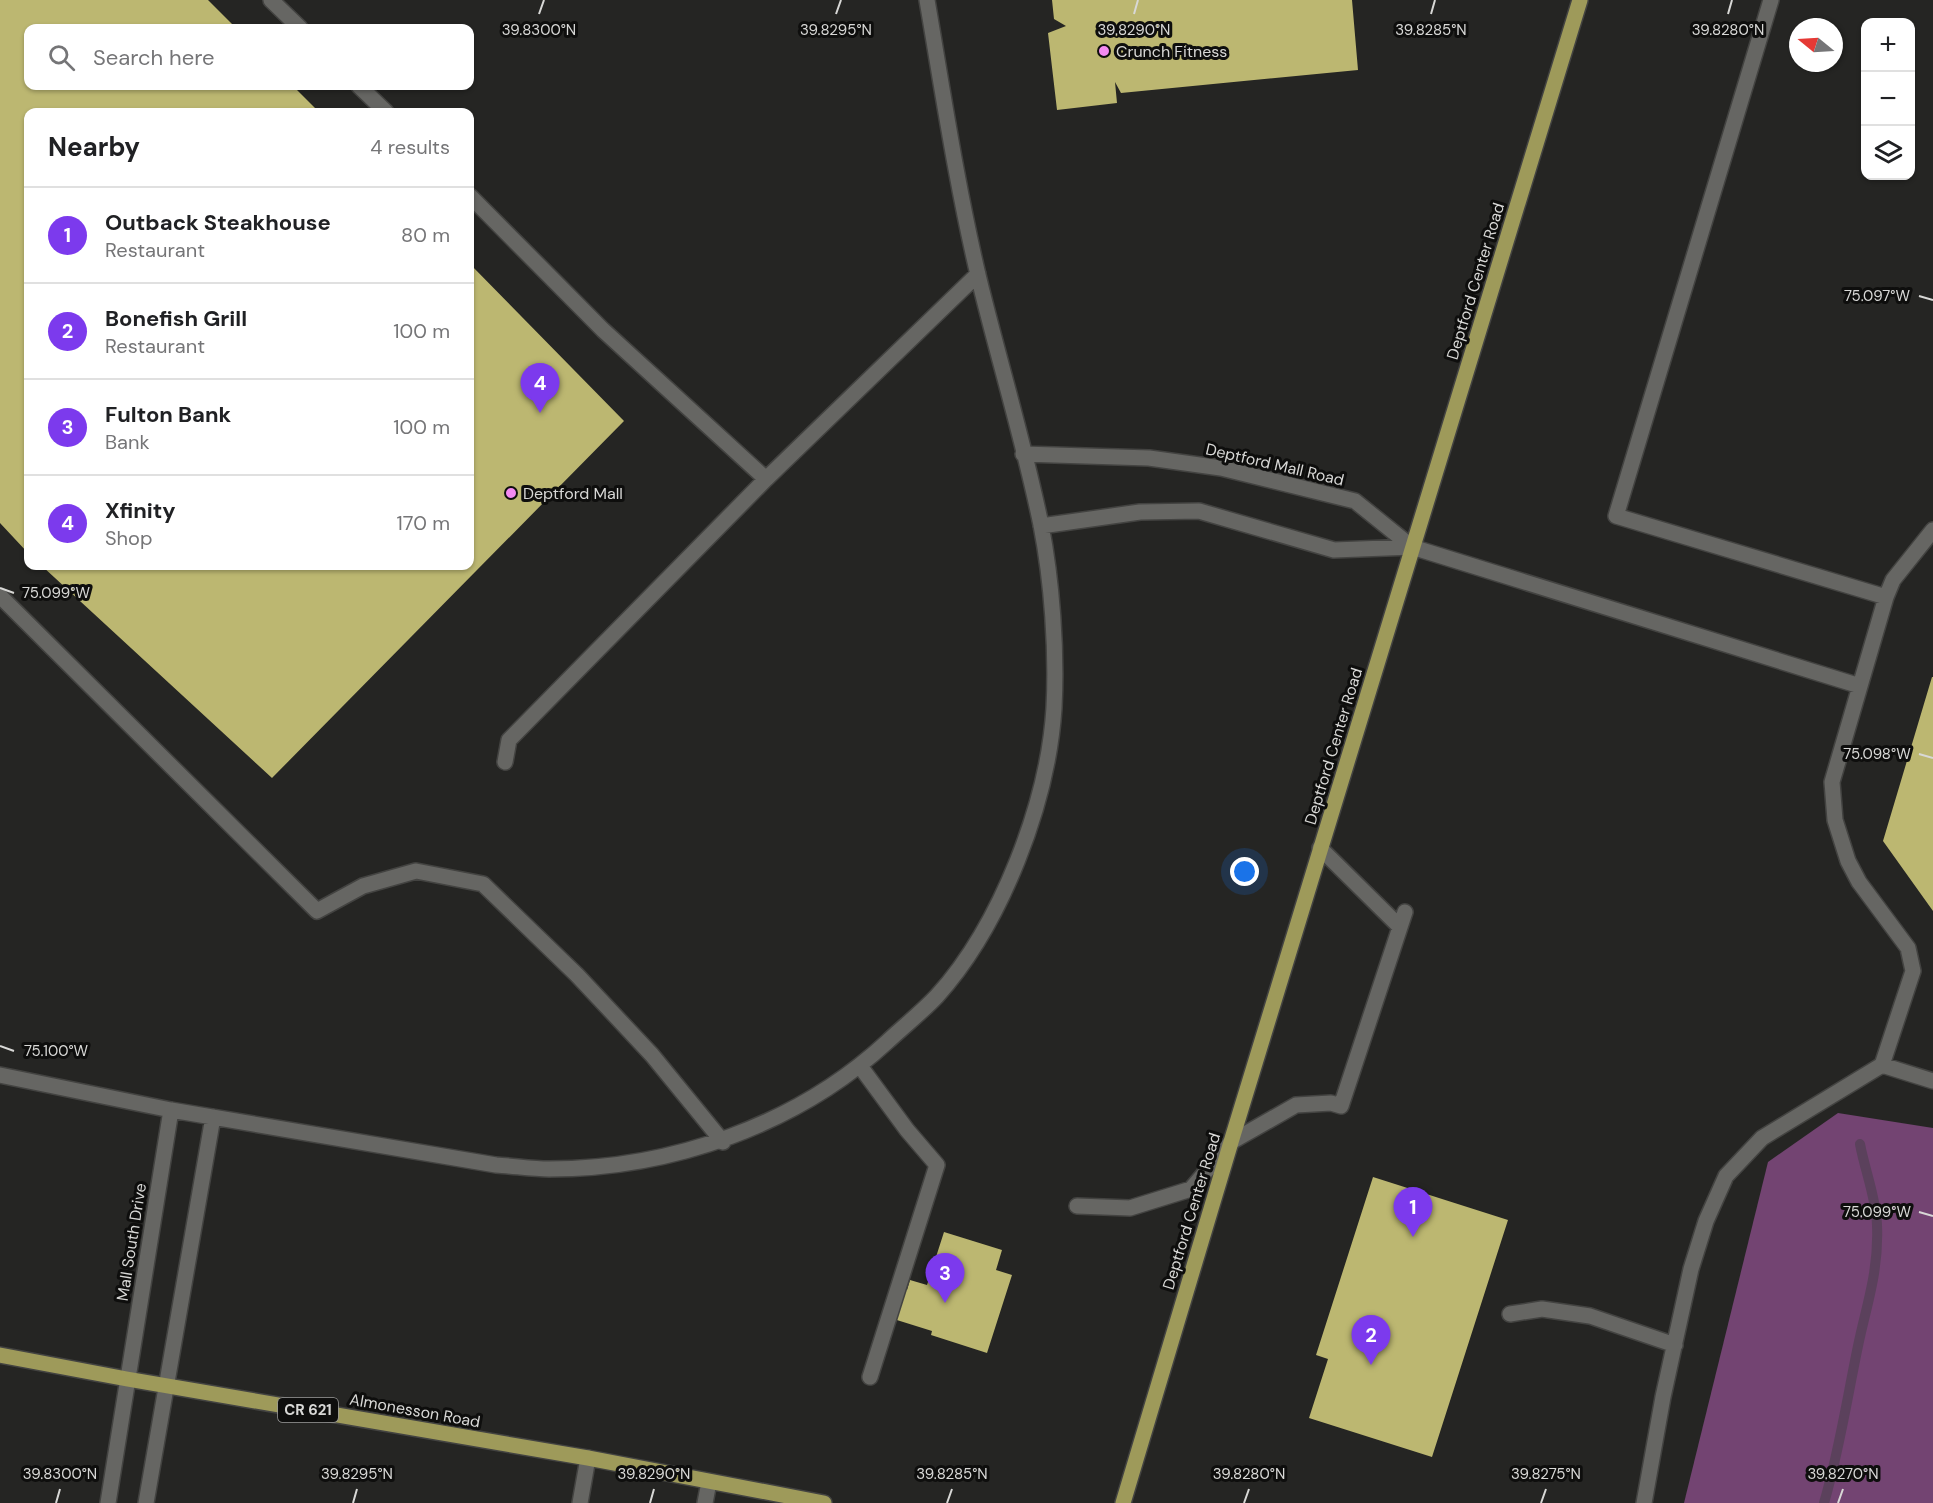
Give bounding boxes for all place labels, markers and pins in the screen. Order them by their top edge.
place label: Crunch Fitness [1116,41,1227,62]
marker: Crunch Fitness [1097,44,1111,58]
pin: 4 [520,364,560,413]
place label: Deptford Mall [523,483,623,504]
marker: Deptford Mall [504,486,518,500]
pin: 1 [1394,1188,1432,1237]
pin: 3 [926,1254,964,1303]
pin: 2 [1352,1316,1390,1365]

